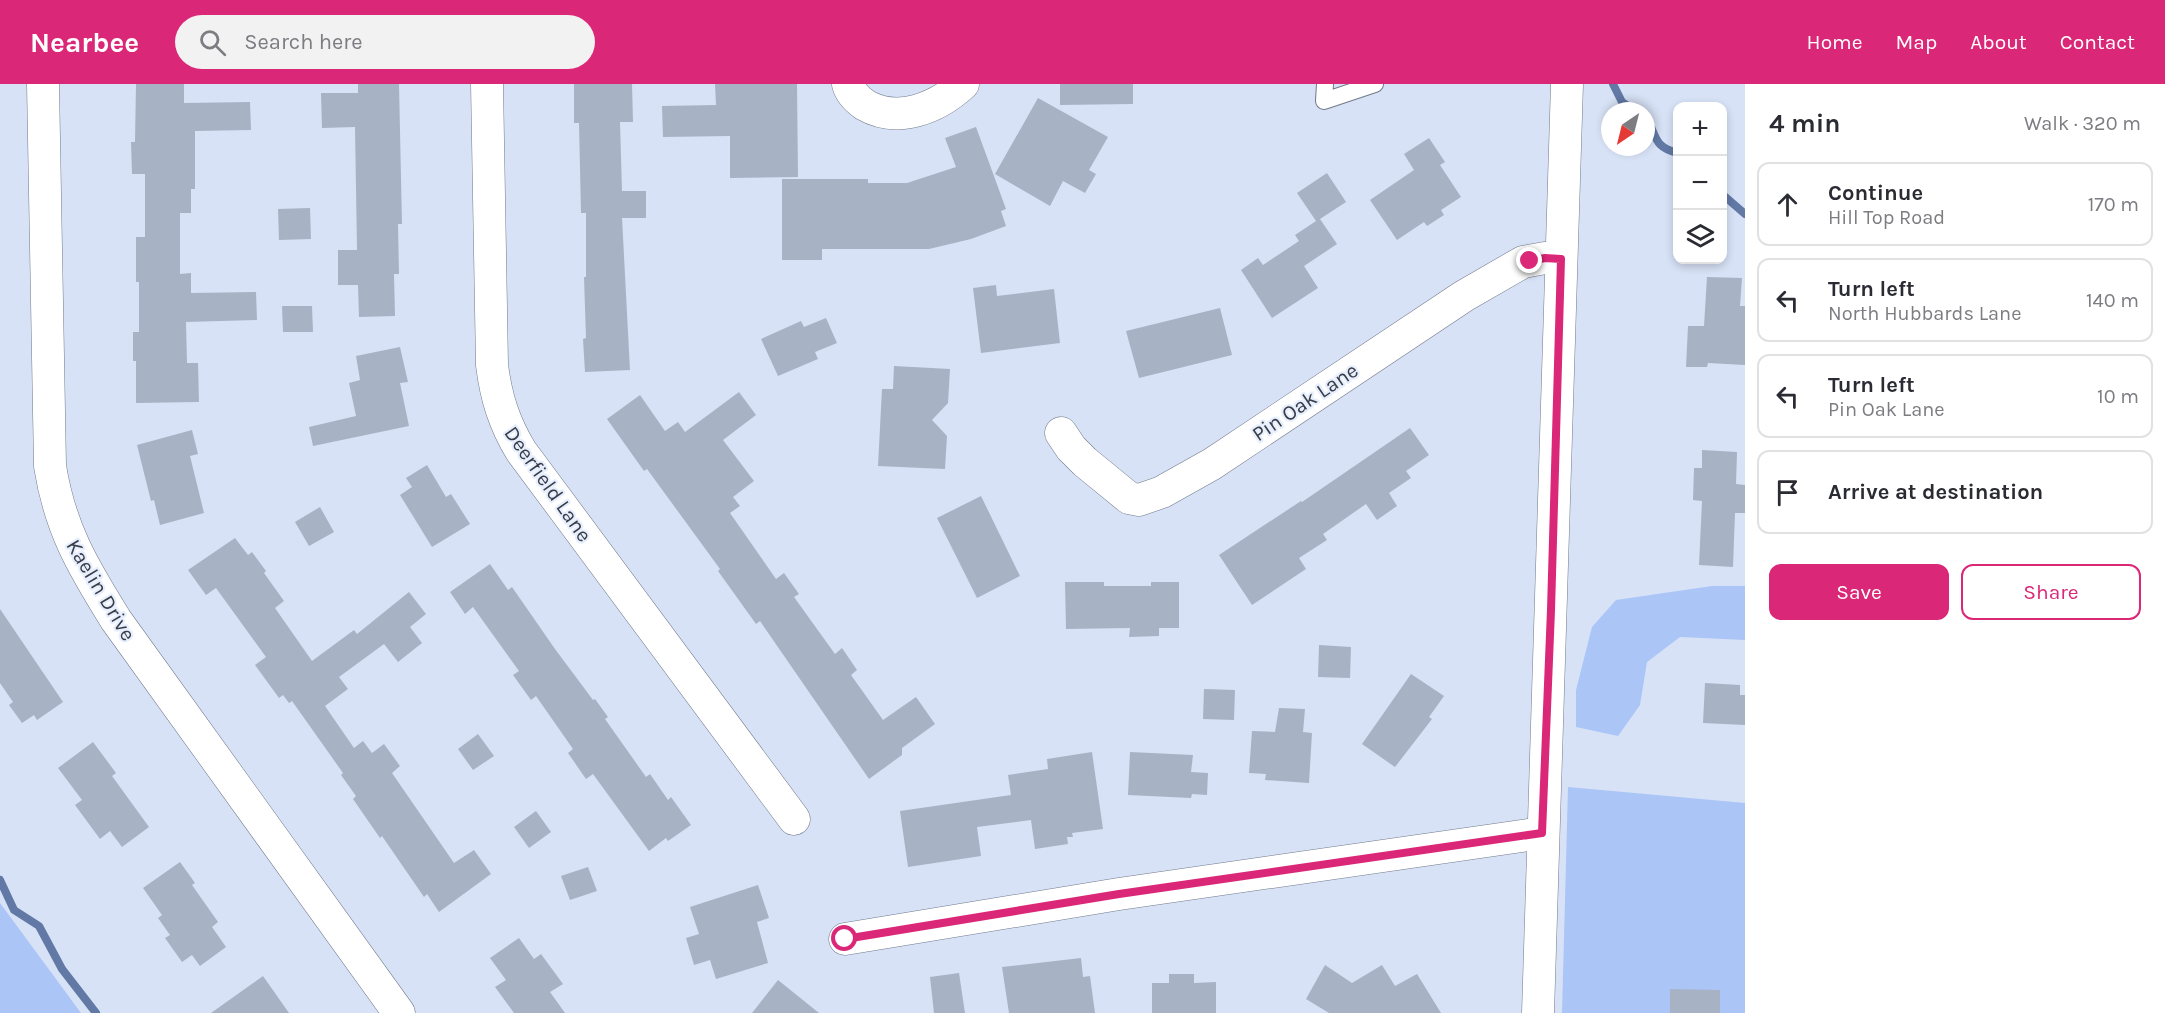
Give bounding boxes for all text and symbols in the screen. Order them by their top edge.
search box [175,15,595,69]
text: Nearbee [30,26,139,59]
icon: search [196,26,229,59]
text: Search here [244,29,363,55]
text: Home [1807,30,1863,54]
text: Map [1896,30,1937,54]
text: About [1970,30,2027,54]
text: Contact [2060,30,2135,54]
north arrow [1601,102,1655,156]
map controls [1673,102,1727,264]
button: + [1673,102,1727,156]
text: 4 min [1769,108,1840,139]
text: Walk · 320 m [2024,112,2141,135]
button: − [1673,156,1727,210]
text: Continue [1828,180,1923,206]
icon: ahead [1771,188,1804,221]
text: 170 m [2088,193,2139,216]
text: Hill Top Road [1828,206,1945,229]
button: layers [1673,210,1727,264]
route end [1516,247,1542,273]
text: Turn left [1828,276,1915,302]
icon: left [1771,284,1804,317]
text: 140 m [2086,289,2139,312]
text: North Hubbards Lane [1828,302,2021,325]
street label: Pin Oak Lane [1248,358,1362,446]
text: Turn left [1828,372,1915,398]
icon: left [1771,380,1804,413]
text: 10 m [2097,385,2139,408]
text: Pin Oak Lane [1828,398,1945,421]
street label: Deerfield Lane [499,422,597,546]
icon: arrive [1771,476,1804,509]
text: Arrive at destination [1828,479,2043,505]
street label: Kaelin Drive [61,535,141,645]
button: Save [1769,564,1949,620]
button: Share [1961,564,2141,620]
route start [831,925,857,951]

